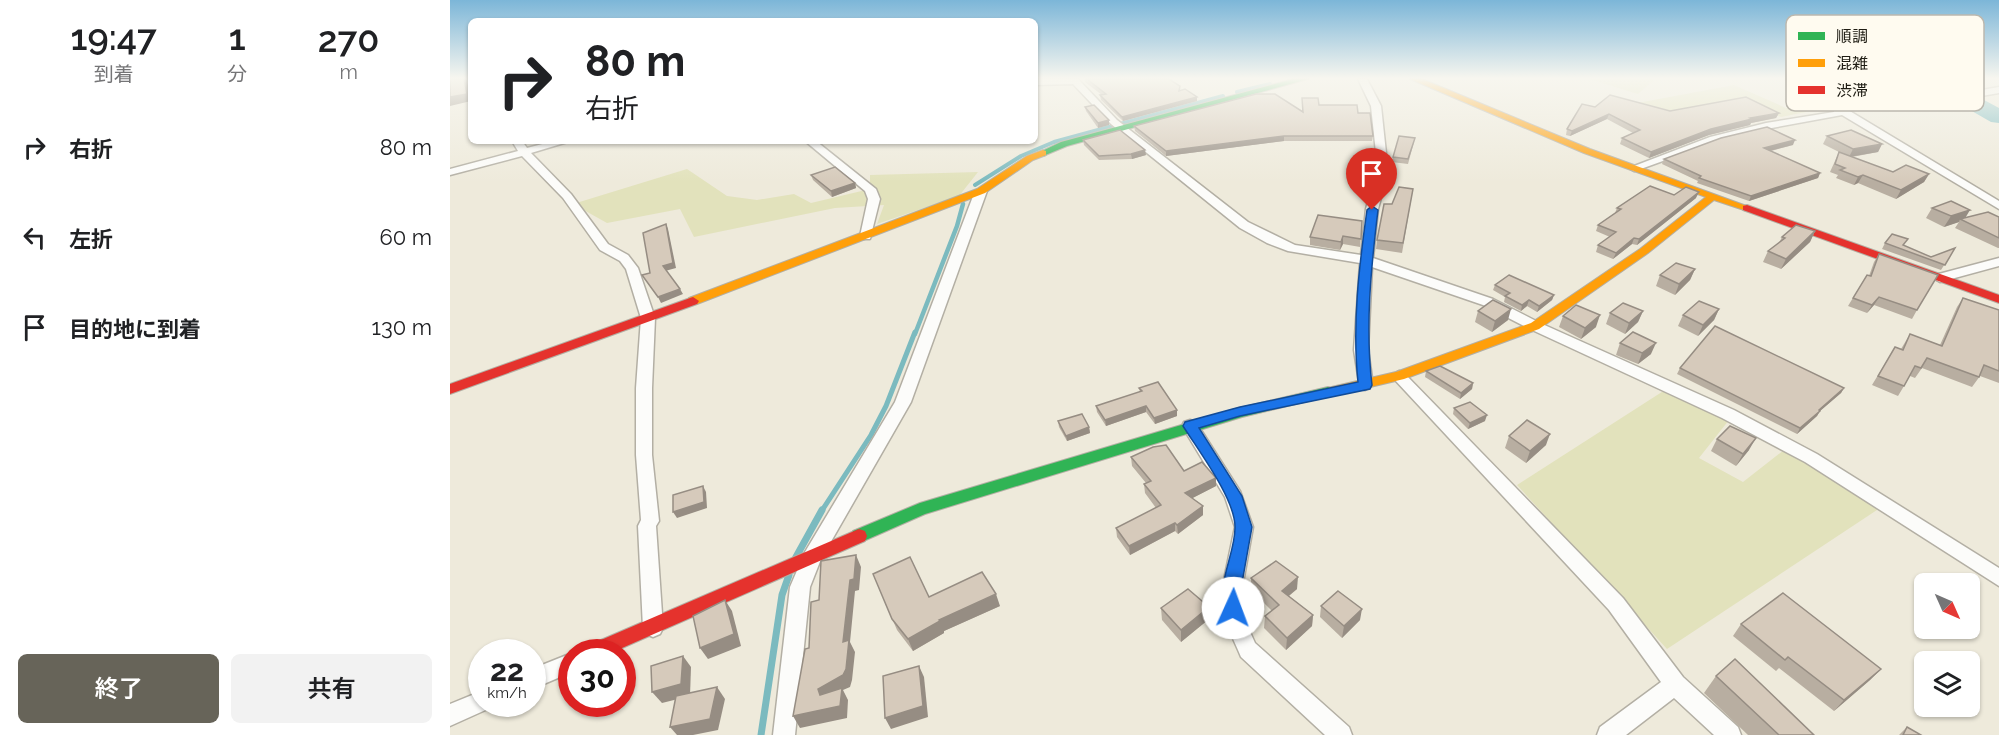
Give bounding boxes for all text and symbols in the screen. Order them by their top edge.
legend [1786,15,1984,111]
text: 19:47 [71,16,157,58]
text: 1 [229,16,246,58]
text: 270 [318,18,379,60]
text: 順調 [1836,27,1868,46]
text: 80 m [585,37,685,86]
icon: right [486,42,564,120]
text: 混雑 [1836,54,1868,73]
text: m [339,60,358,84]
text: 到着 [94,62,134,86]
text: 分 [227,62,247,86]
text: 渋滞 [1836,81,1868,100]
text: 右折 [585,93,639,124]
icon: right [18,131,51,164]
text: 80 m [380,134,432,160]
text: 右折 [69,136,113,162]
pin [1346,148,1397,210]
icon: arrive [1355,157,1388,190]
icon: left [18,221,51,254]
text: 60 m [379,224,432,250]
text: 左折 [69,226,113,252]
icon: arrive [18,311,51,344]
text: 130 m [372,314,432,340]
text: 目的地に到着 [69,316,201,342]
north arrow [1914,573,1980,639]
map controls [1914,573,1980,717]
position arrow [1201,576,1265,640]
speed limit sign: 30 [558,639,636,717]
button: layers [1914,651,1980,717]
text: 22 [490,653,524,688]
button: 終了 [18,654,219,723]
button: 共有 [231,654,432,723]
text: km/h [487,684,527,702]

